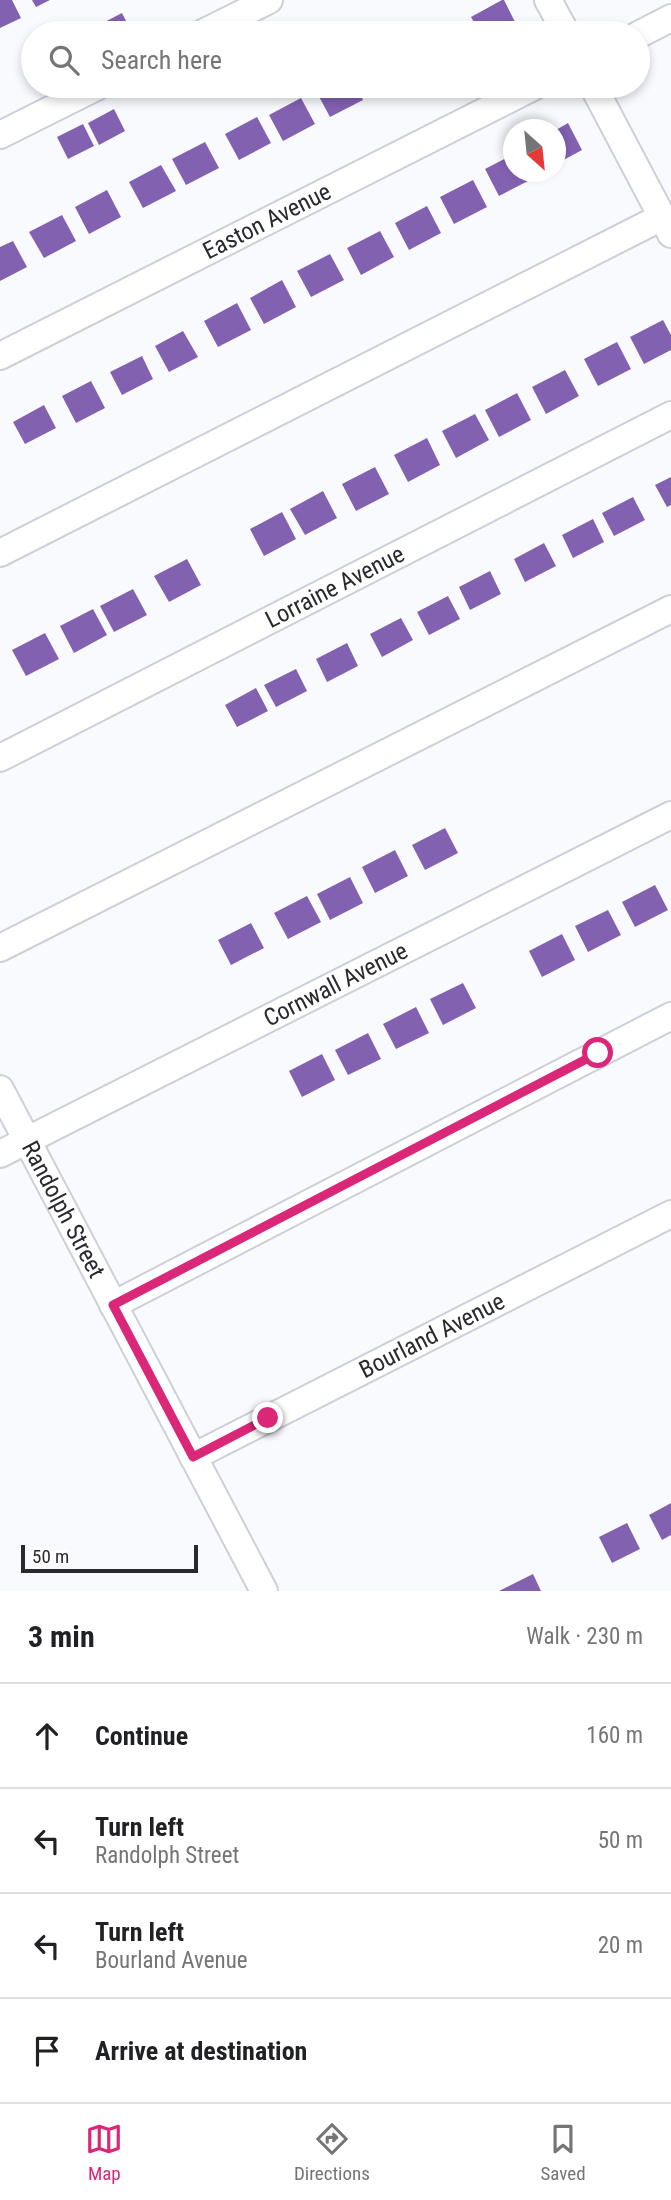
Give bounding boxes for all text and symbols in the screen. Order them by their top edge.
search box [21,21,650,98]
icon: search [45,41,83,79]
text: Search here [101,45,222,75]
north arrow [503,119,566,182]
street label: Easton Avenue [198,177,336,265]
street label: Lorraine Avenue [261,540,409,634]
street label: Cornwall Avenue [259,936,412,1032]
route start [582,1037,613,1068]
street label: Randolph Street [16,1136,111,1283]
street label: Bourland Avenue [355,1287,509,1384]
route end [252,1402,283,1433]
scale bar [21,1542,198,1574]
text: 50 m [32,1545,69,1568]
text: 3 min [28,1619,95,1654]
text: Walk · 230 m [526,1623,643,1650]
icon: ahead [28,1717,66,1755]
text: Continue [95,1721,188,1751]
text: 160 m [586,1722,643,1749]
text: Turn left [95,1812,184,1842]
icon: left [28,1822,66,1860]
text: 50 m [598,1827,643,1854]
text: Randolph Street [95,1842,239,1869]
text: Turn left [95,1917,184,1947]
icon: left [28,1927,66,1965]
text: 20 m [598,1932,643,1959]
text: Bourland Avenue [95,1947,248,1974]
icon: arrive [28,2032,66,2070]
text: Arrive at destination [95,2036,307,2066]
tab: Map [85,2120,123,2185]
tab: Directions [294,2120,370,2185]
tab: Saved [540,2120,586,2185]

